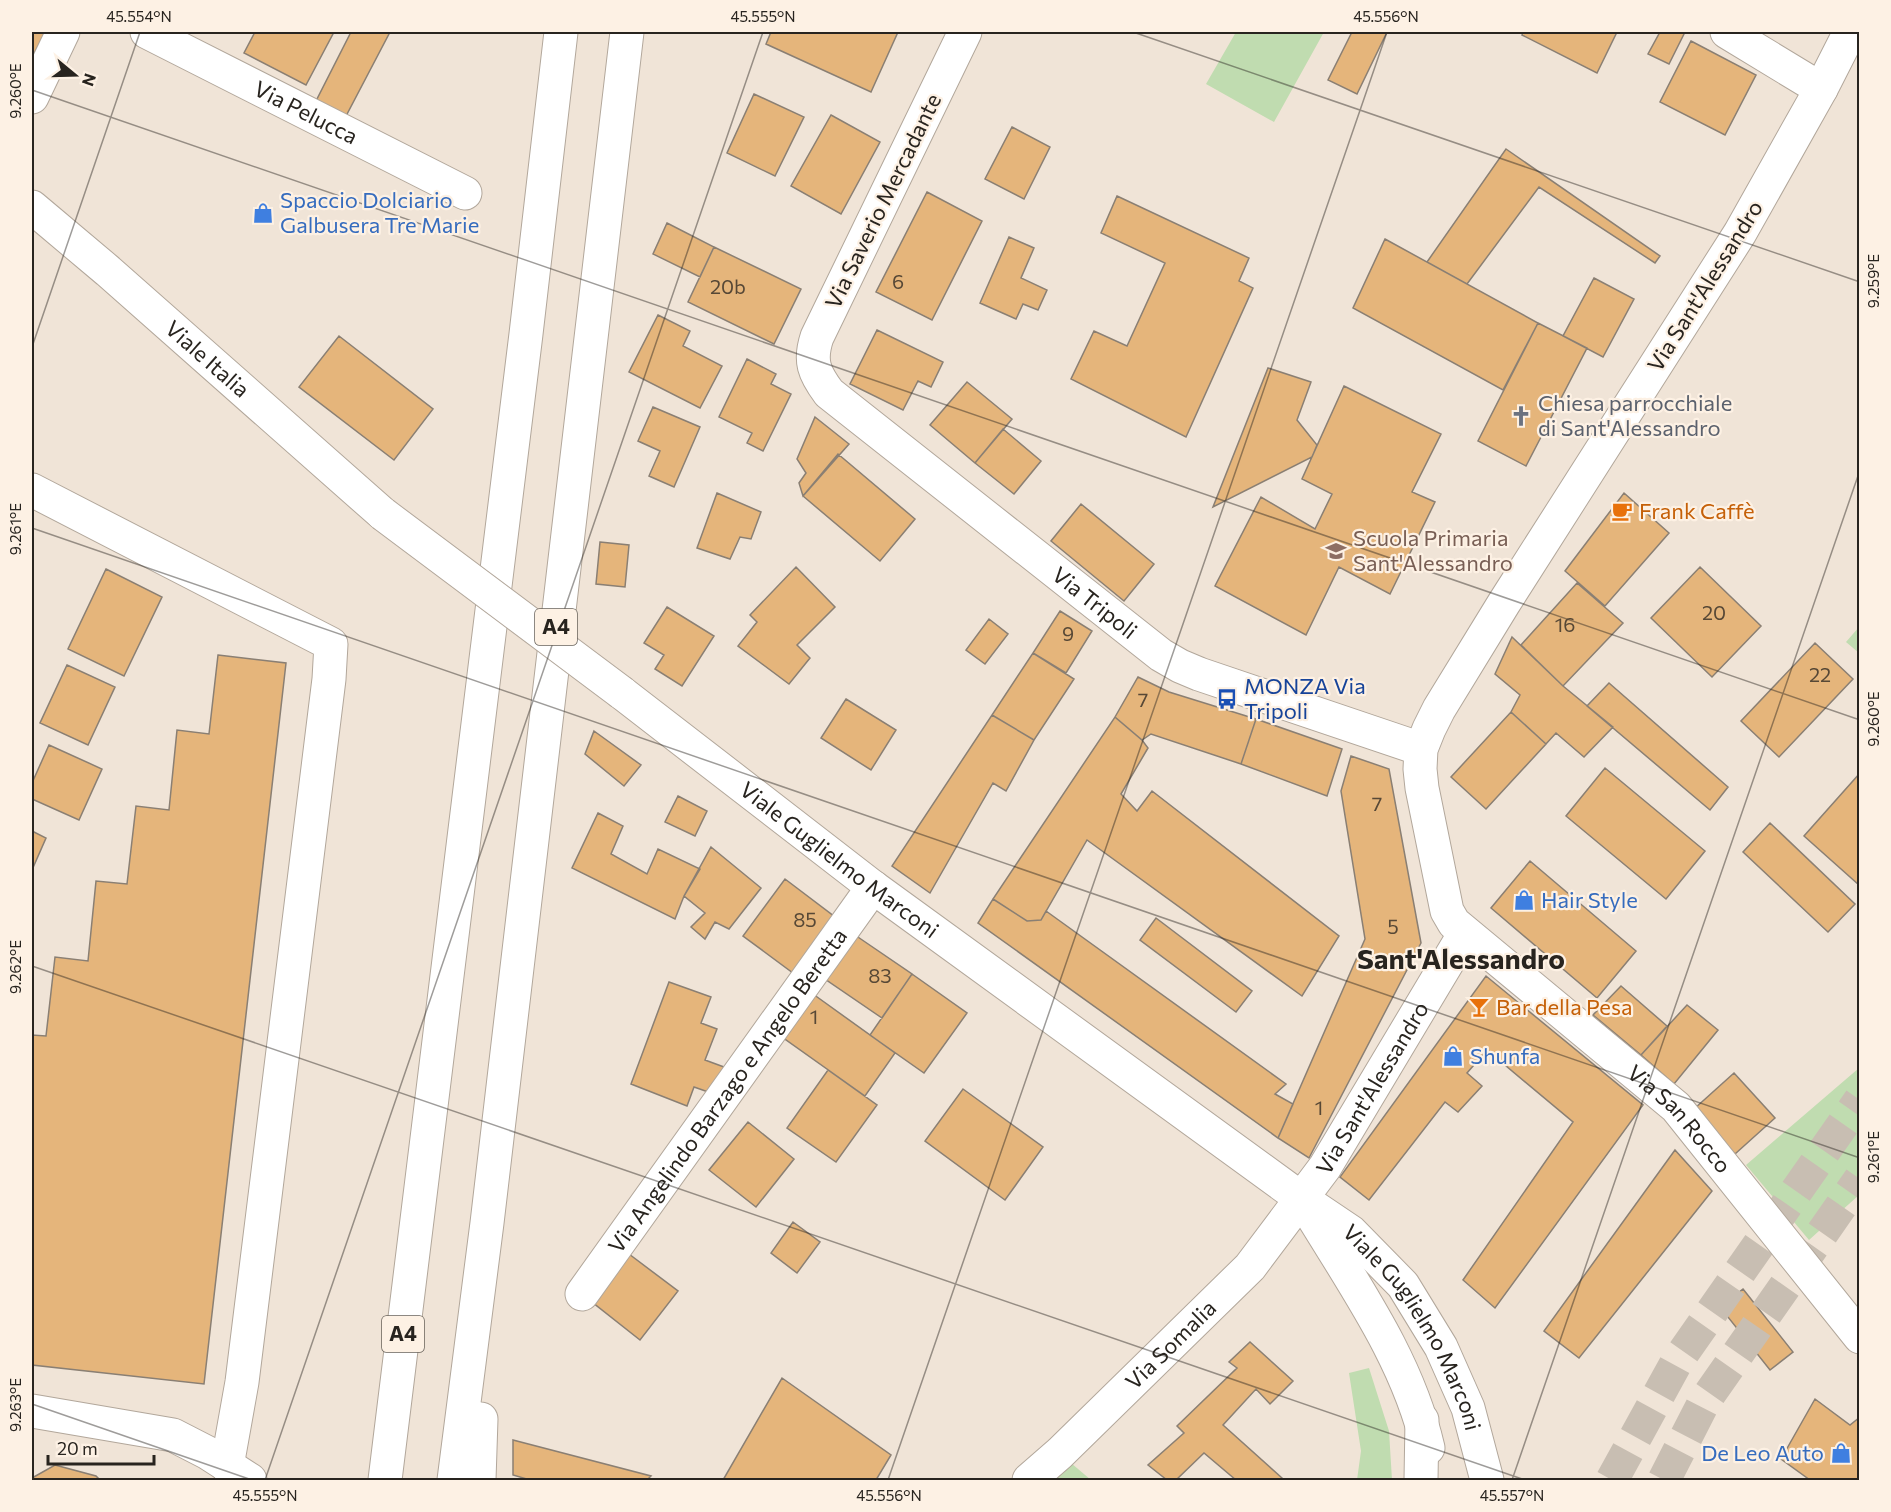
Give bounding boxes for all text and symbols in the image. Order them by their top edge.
text: 45.554°N [106,7,172,25]
text: 45.555°N [730,7,796,25]
text: 45.556°N [1353,7,1419,25]
north arrow [45,45,105,105]
text: 9.260°E [6,63,24,119]
text: N [79,71,101,89]
street label: Via Pelucca [250,74,362,149]
street label: Via Saverio Mercadante [819,89,946,313]
place label: Spaccio Dolciario Galbusera Tre Marie [280,186,479,238]
street label: Via Sant'Alessandro [1641,195,1768,376]
shop icon: Spaccio Dolciario Galbusera Tre Marie [251,201,275,225]
text: 9.259°E [1864,254,1882,308]
house number: 6 [892,269,904,293]
house number: 20b [710,274,746,298]
street label: Viale Italia [160,314,255,403]
place label: Chiesa parrocchiale di Sant'Alessandro [1538,389,1732,441]
church icon: Chiesa parrocchiale di Sant'Alessandro [1509,404,1533,428]
place label: Frank Caffè [1639,497,1755,524]
cafe icon: Frank Caffè [1610,499,1634,523]
text: 9.261°E [6,503,24,555]
place label: Scuola Primaria Sant'Alessandro [1353,524,1513,576]
school or university icon: Scuola Primaria Sant'Alessandro [1324,539,1348,563]
street label: Via Tripoli [1047,561,1143,644]
house number: 20 [1702,600,1726,624]
road number: A4 [535,609,577,645]
house number: 16 [1555,612,1575,636]
house number: 9 [1062,621,1074,645]
house number: 22 [1809,662,1831,686]
place label: MONZA Via Tripoli [1244,672,1366,724]
house number: 7 [1138,687,1148,711]
bus stop icon: MONZA Via Tripoli [1215,687,1239,711]
text: 9.260°E [1864,691,1882,747]
street label: Viale Guglielmo Marconi [735,775,944,943]
house number: 7 [1372,791,1382,815]
place label: Hair Style [1541,886,1638,913]
shop icon: Hair Style [1512,888,1536,912]
house number: 85 [793,907,817,931]
house number: 5 [1387,914,1399,938]
street label: Via Angelindo Barzago e Angelo Beretta [602,923,852,1258]
text: 9.262°E [6,940,24,994]
district label: Sant'Alessandro [1357,941,1565,975]
house number: 83 [868,963,892,987]
place label: Bar della Pesa [1496,993,1632,1020]
bar icon: Bar della Pesa [1467,995,1491,1019]
street label: Via Sant'Alessandro [1310,997,1434,1179]
house number: 1 [810,1004,818,1028]
place label: Shunfa [1470,1042,1540,1069]
shop icon: Shunfa [1441,1044,1465,1068]
street label: Via San Rocco [1622,1059,1737,1178]
house number: 1 [1315,1095,1323,1119]
text: 9.261°E [1864,1131,1882,1183]
street label: Viale Guglielmo Marconi [1338,1218,1487,1433]
street label: Via Somalia [1119,1294,1221,1395]
road number: A4 [382,1316,424,1352]
text: 9.263°E [6,1378,24,1432]
scale bar [48,1428,154,1466]
text: 20 m [57,1437,98,1459]
place label: De Leo Auto [1701,1439,1824,1466]
shop icon: De Leo Auto [1829,1441,1853,1465]
text: 45.555°N [232,1486,298,1504]
text: 45.556°N [856,1486,922,1504]
text: 45.557°N [1480,1486,1544,1504]

